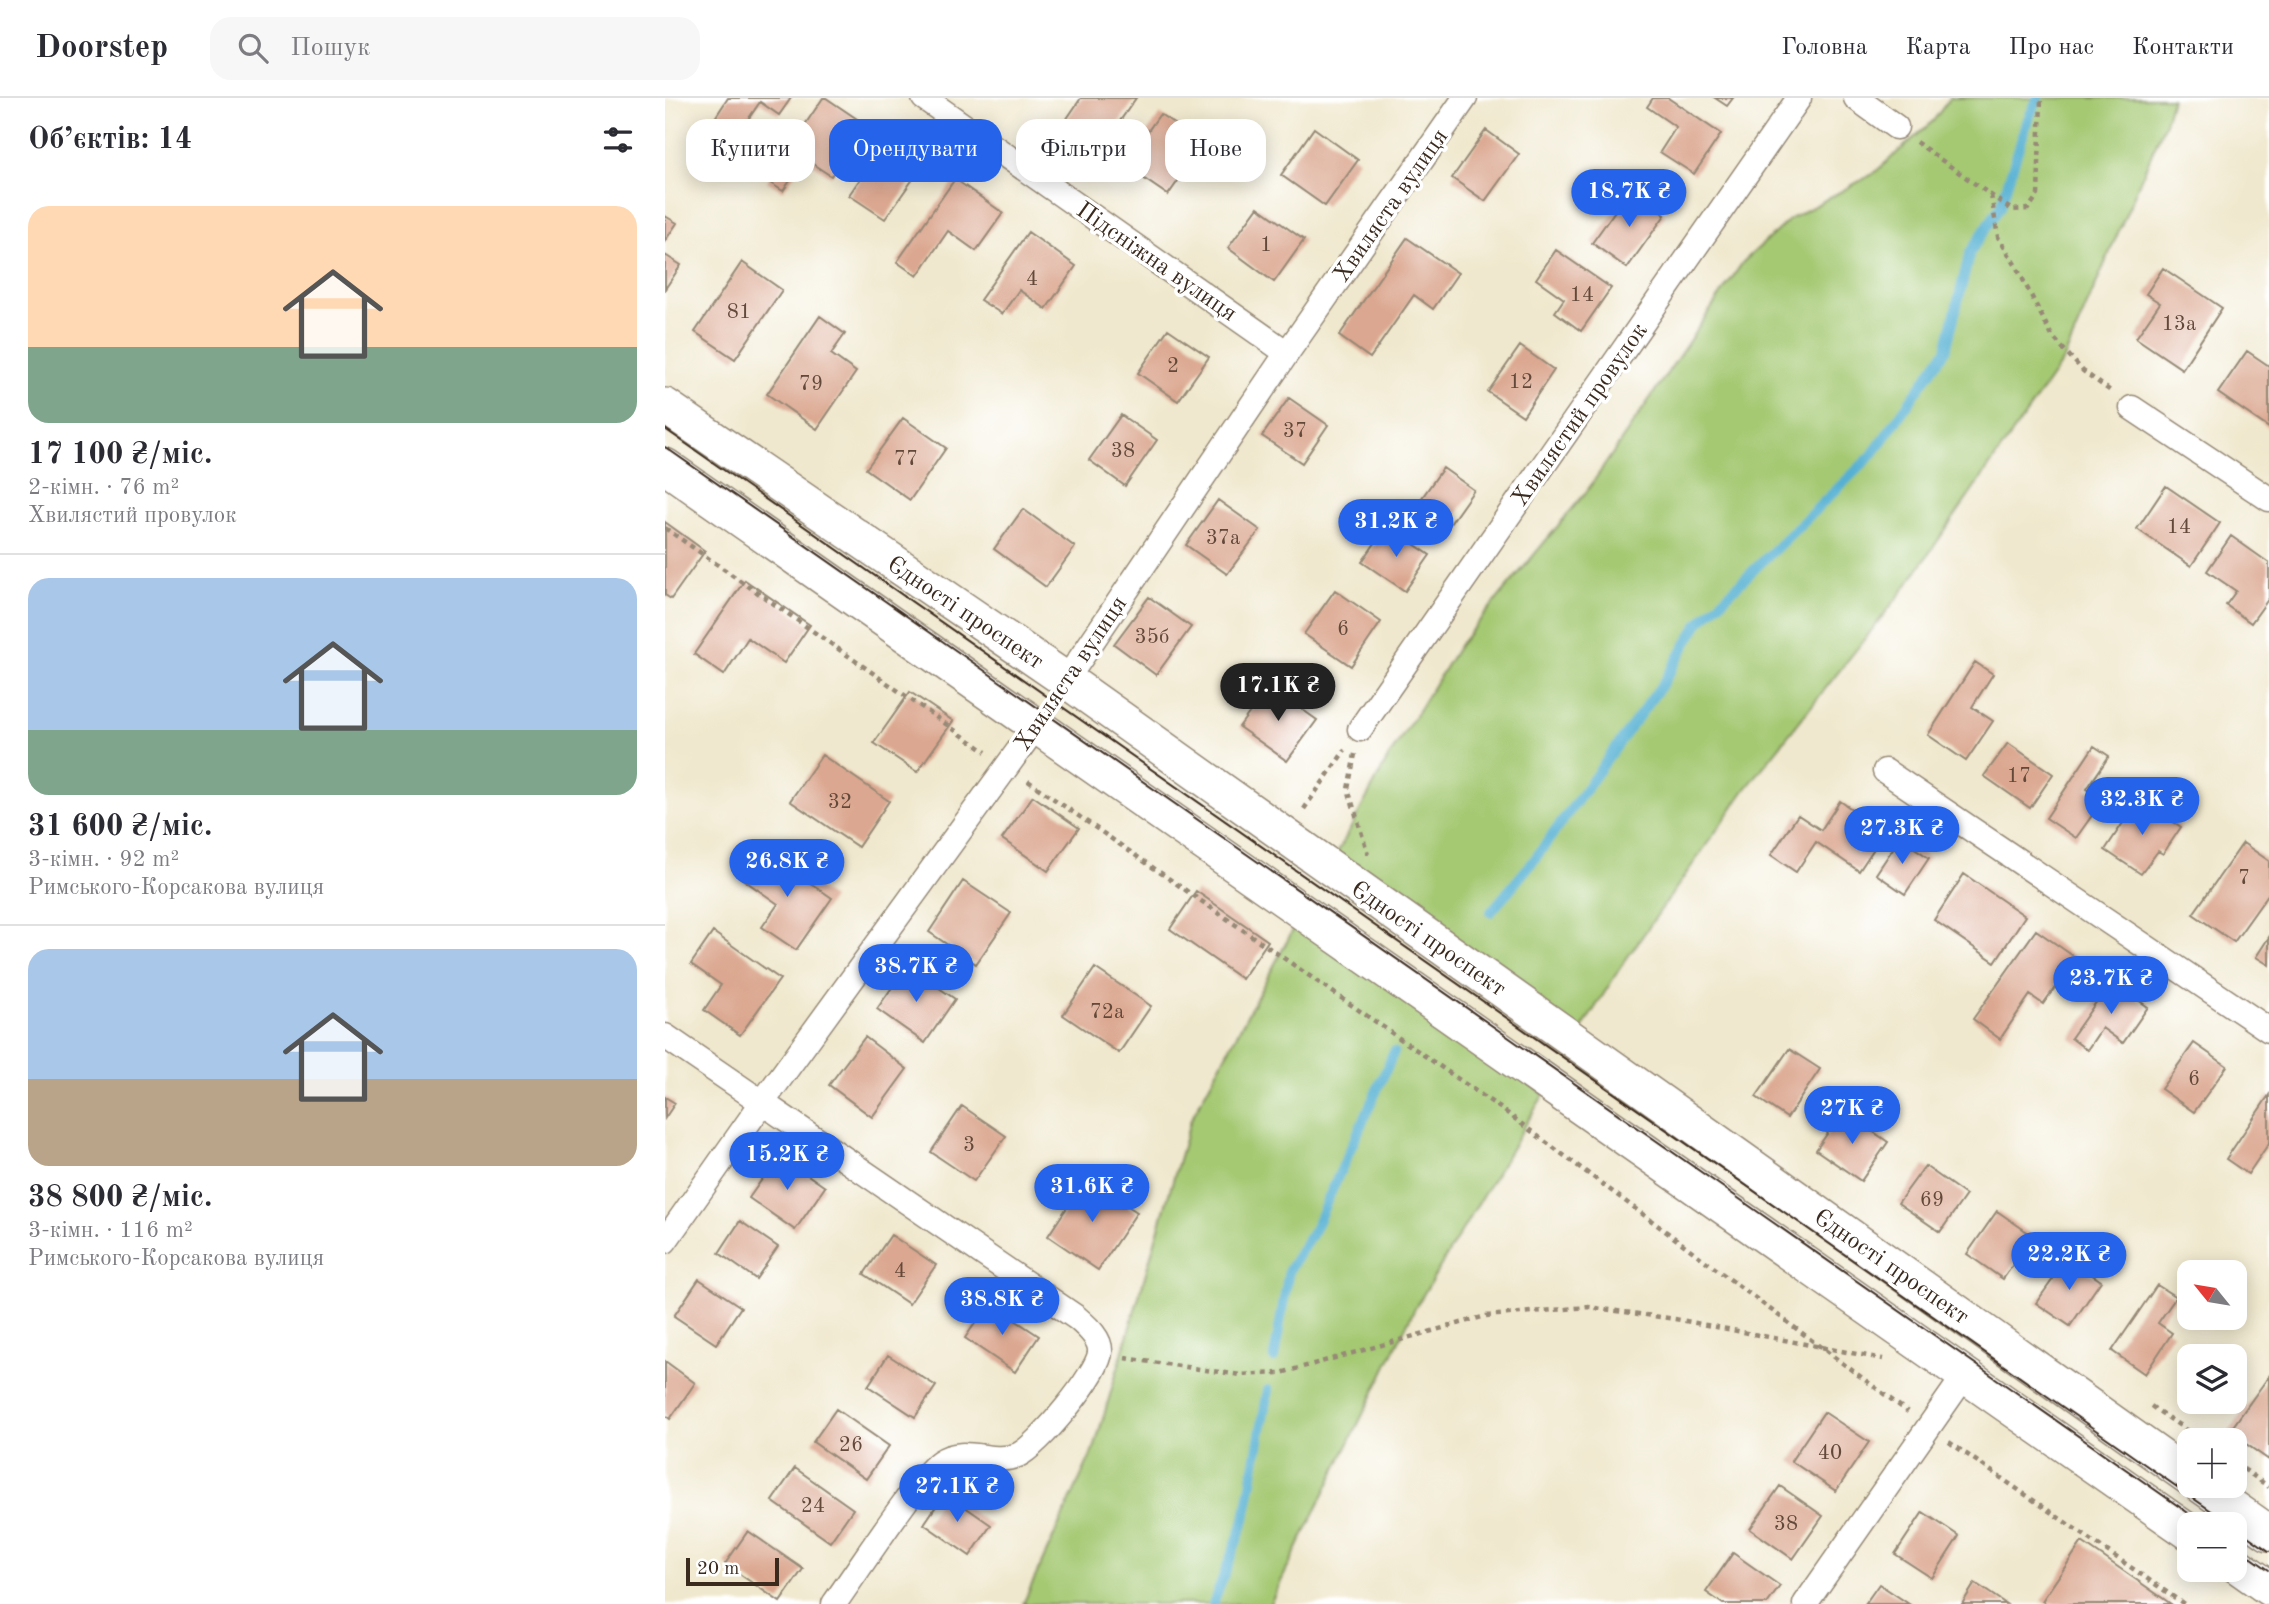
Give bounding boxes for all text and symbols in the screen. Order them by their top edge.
search box [210,17,700,80]
icon: search [234,29,272,67]
text: Doorstep [35,32,168,65]
text: Пошук [290,35,370,61]
text: Головна [1781,36,1868,60]
text: Карта [1906,36,1971,60]
text: Про нас [2009,36,2094,60]
text: Контакти [2132,36,2234,60]
chip: Купити [686,119,815,182]
chip: Орендувати [829,119,1002,182]
chip: Фільтри [1016,119,1151,182]
chip: Нове [1165,119,1266,182]
icon: filters [599,121,637,159]
text: Об’єктів: 14 [28,125,192,155]
street label: Хвиляста вулиця [1330,125,1453,287]
pin: 18.7K ₴ [1564,170,1694,229]
text: 18.7K ₴ [1587,180,1671,203]
street label: Підсніжна вулиця [1071,198,1240,327]
house number: 1 [1260,235,1272,256]
icon: home [270,251,396,377]
house number: 4 [1026,269,1038,290]
house number: 14 [1570,285,1594,306]
house number: 81 [727,302,751,323]
house number: 13а [2162,314,2196,335]
street label: Хвилястий провулок [1508,319,1653,511]
house number: 2 [1167,356,1179,377]
house number: 12 [1509,372,1533,393]
house number: 79 [799,374,823,395]
house number: 37 [1283,421,1307,442]
text: 17 100 ₴/міс. [28,440,212,470]
house number: 38 [1111,441,1135,462]
house number: 77 [894,449,918,470]
text: 2-кімн. · 76 m² [28,476,179,499]
pin: 31.2K ₴ [1331,500,1461,559]
text: Хвилястий провулок [28,504,237,527]
text: 31.2K ₴ [1354,510,1438,533]
house number: 14 [2167,517,2191,538]
house number: 37а [1206,528,1240,549]
street label: Єдності проспект [882,553,1047,675]
street label: Хвиляста вулиця [1011,592,1132,756]
house number: 6 [1337,619,1349,640]
icon: home [270,623,396,749]
house number: 35б [1135,627,1169,648]
pin: 17.1K ₴ [1213,664,1343,723]
text: 17.1K ₴ [1236,674,1320,697]
house number: 17 [2007,766,2031,787]
pin: 32.3K ₴ [2077,778,2207,837]
text: 32.3K ₴ [2100,788,2184,811]
house number: 32 [828,792,852,813]
pin: 27.3K ₴ [1837,806,1967,866]
text: 31 600 ₴/міс. [28,812,212,842]
text: 27.3K ₴ [1860,817,1944,840]
pin: 26.8K ₴ [722,840,852,899]
text: 3-кімн. · 92 m² [28,848,179,871]
text: 26.8K ₴ [745,850,829,873]
house number: 7 [2238,868,2250,889]
text: Римського-Корсакова вулиця [28,876,324,899]
street label: Єдності проспект [1346,877,1510,1002]
pin: 38.7K ₴ [851,944,981,1004]
text: 38.7K ₴ [874,955,958,978]
pin: 23.7K ₴ [2046,956,2176,1016]
text: 23.7K ₴ [2069,967,2153,990]
icon: home [270,994,396,1120]
house number: 72а [1090,1002,1124,1023]
house number: 6 [2188,1069,2200,1090]
pin: 27K ₴ [1803,1086,1901,1146]
text: 27K ₴ [1820,1097,1884,1120]
pin: 15.2K ₴ [722,1132,852,1192]
house number: 3 [963,1135,975,1156]
text: 15.2K ₴ [745,1143,829,1166]
pin: 31.6K ₴ [1027,1164,1157,1224]
text: 31.6K ₴ [1050,1175,1134,1198]
text: 38 800 ₴/міс. [28,1183,212,1213]
house number: 69 [1920,1190,1944,1211]
street label: Єдності проспект [1809,1205,1973,1330]
text: 3-кімн. · 116 m² [28,1219,193,1242]
pin: 22.2K ₴ [2004,1232,2134,1292]
text: 22.2K ₴ [2027,1243,2111,1266]
text: Римського-Корсакова вулиця [28,1247,324,1270]
north arrow [2177,1260,2247,1330]
map controls [2177,1260,2247,1582]
house number: 4 [894,1261,906,1282]
pin: 38.8K ₴ [937,1278,1067,1337]
text: 38.8K ₴ [960,1288,1044,1311]
button: layers [2177,1344,2247,1414]
button: + [2177,1428,2247,1498]
house number: 26 [839,1435,863,1456]
house number: 40 [1818,1443,1842,1464]
pin: 27.1K ₴ [892,1464,1022,1524]
text: 27.1K ₴ [915,1475,999,1498]
house number: 24 [801,1496,825,1517]
button: − [2177,1512,2247,1582]
house number: 38 [1774,1514,1798,1535]
scale bar [686,1555,779,1587]
text: 20 m [697,1560,739,1579]

